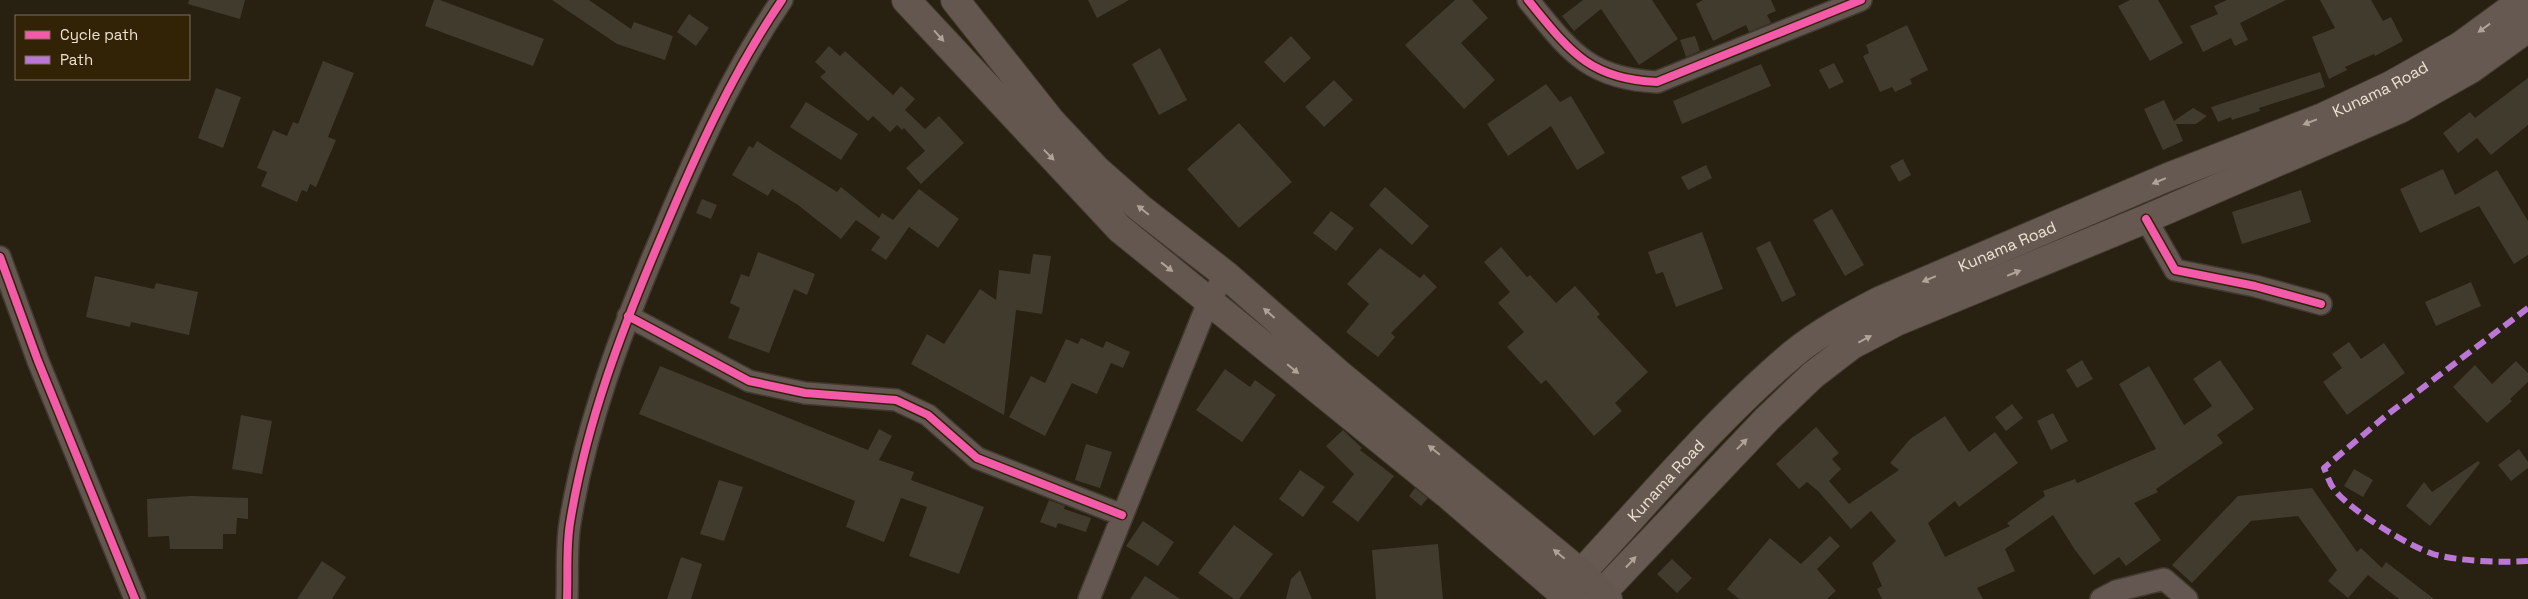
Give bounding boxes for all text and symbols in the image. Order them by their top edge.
legend [15,15,190,80]
one-way arrow [2478,23,2491,34]
text: Cycle path [60,25,138,44]
one-way arrow [933,30,945,42]
text: Path [60,50,93,69]
street label: Kunama Road [2329,56,2432,122]
one-way arrow [2302,118,2317,126]
one-way arrow [1043,149,1055,161]
one-way arrow [2152,177,2166,185]
one-way arrow [1136,205,1149,216]
street label: Kunama Road [1955,216,2060,277]
one-way arrow [1160,261,1173,272]
one-way arrow [2006,269,2021,276]
one-way arrow [1922,276,1936,284]
one-way arrow [1262,307,1275,318]
one-way arrow [1858,334,1872,343]
one-way arrow [1286,364,1299,375]
street label: Kunama Road [1623,435,1709,526]
one-way arrow [1736,438,1748,450]
one-way arrow [1428,445,1441,456]
one-way arrow [1552,549,1565,560]
one-way arrow [1625,557,1637,569]

